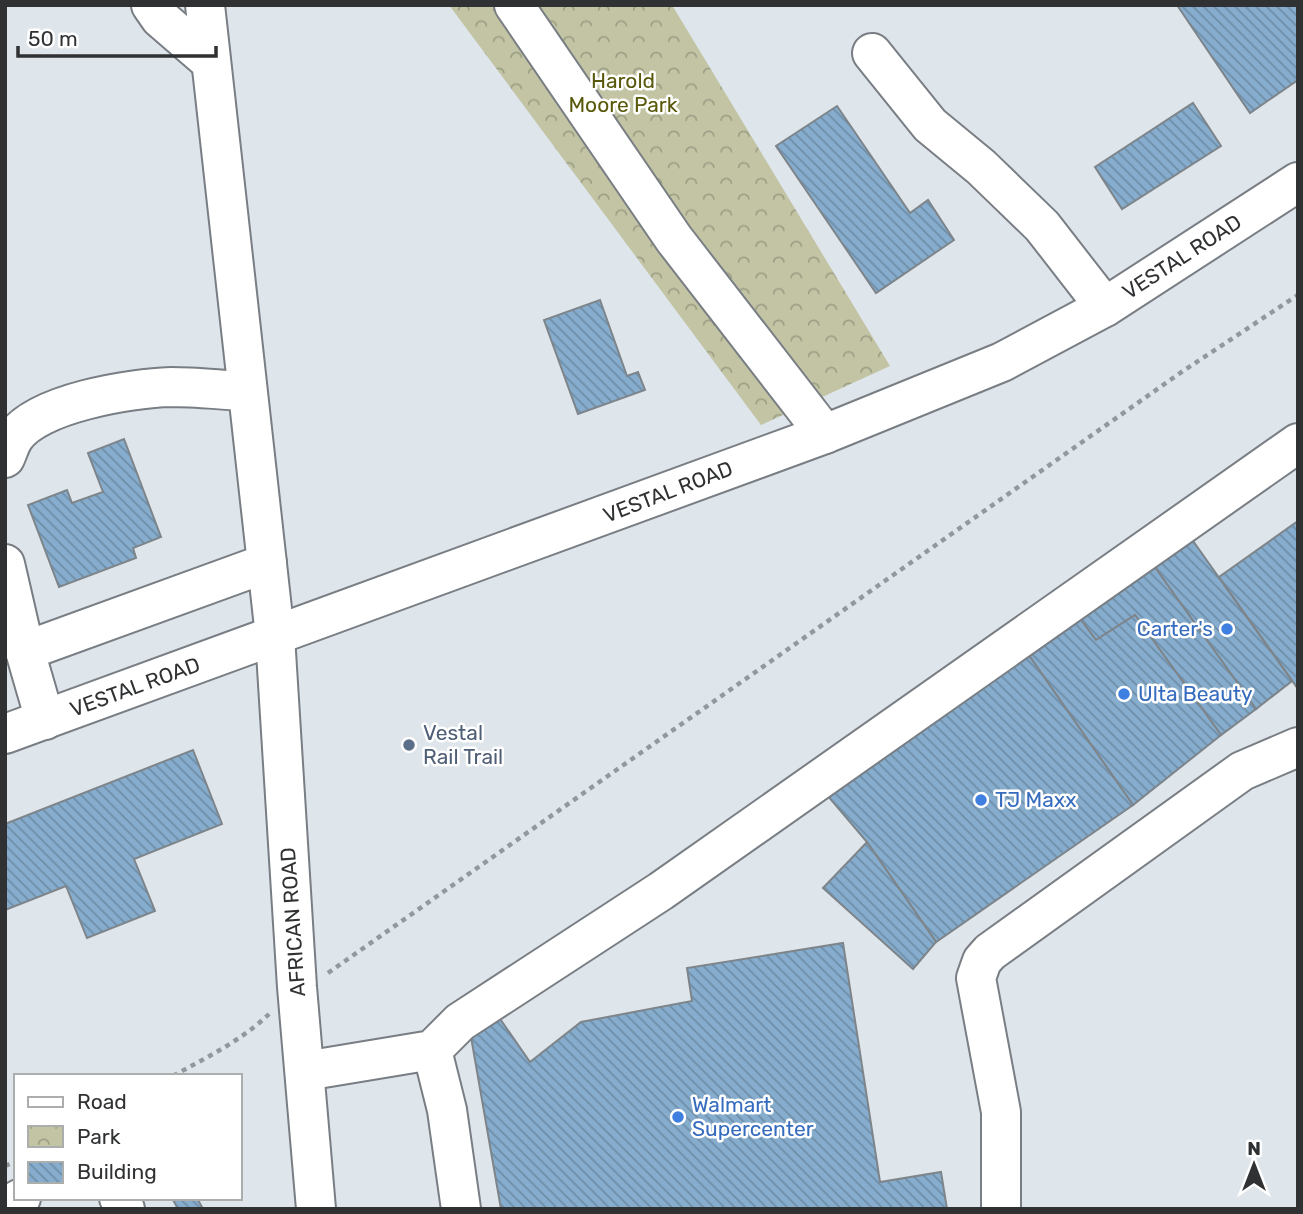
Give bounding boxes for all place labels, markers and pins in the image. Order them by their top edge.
place label: Carter's [1137,616,1213,641]
marker: Carter's [1219,621,1235,637]
place label: Ulta Beauty [1138,681,1253,706]
marker: Ulta Beauty [1116,686,1132,702]
place label: Vestal Rail Trail [423,720,503,769]
marker: Vestal Rail Trail [401,737,417,753]
place label: TJ Maxx [995,787,1076,812]
marker: TJ Maxx [973,792,989,808]
place label: Walmart Supercenter [692,1092,814,1141]
marker: Walmart Supercenter [670,1109,686,1125]

